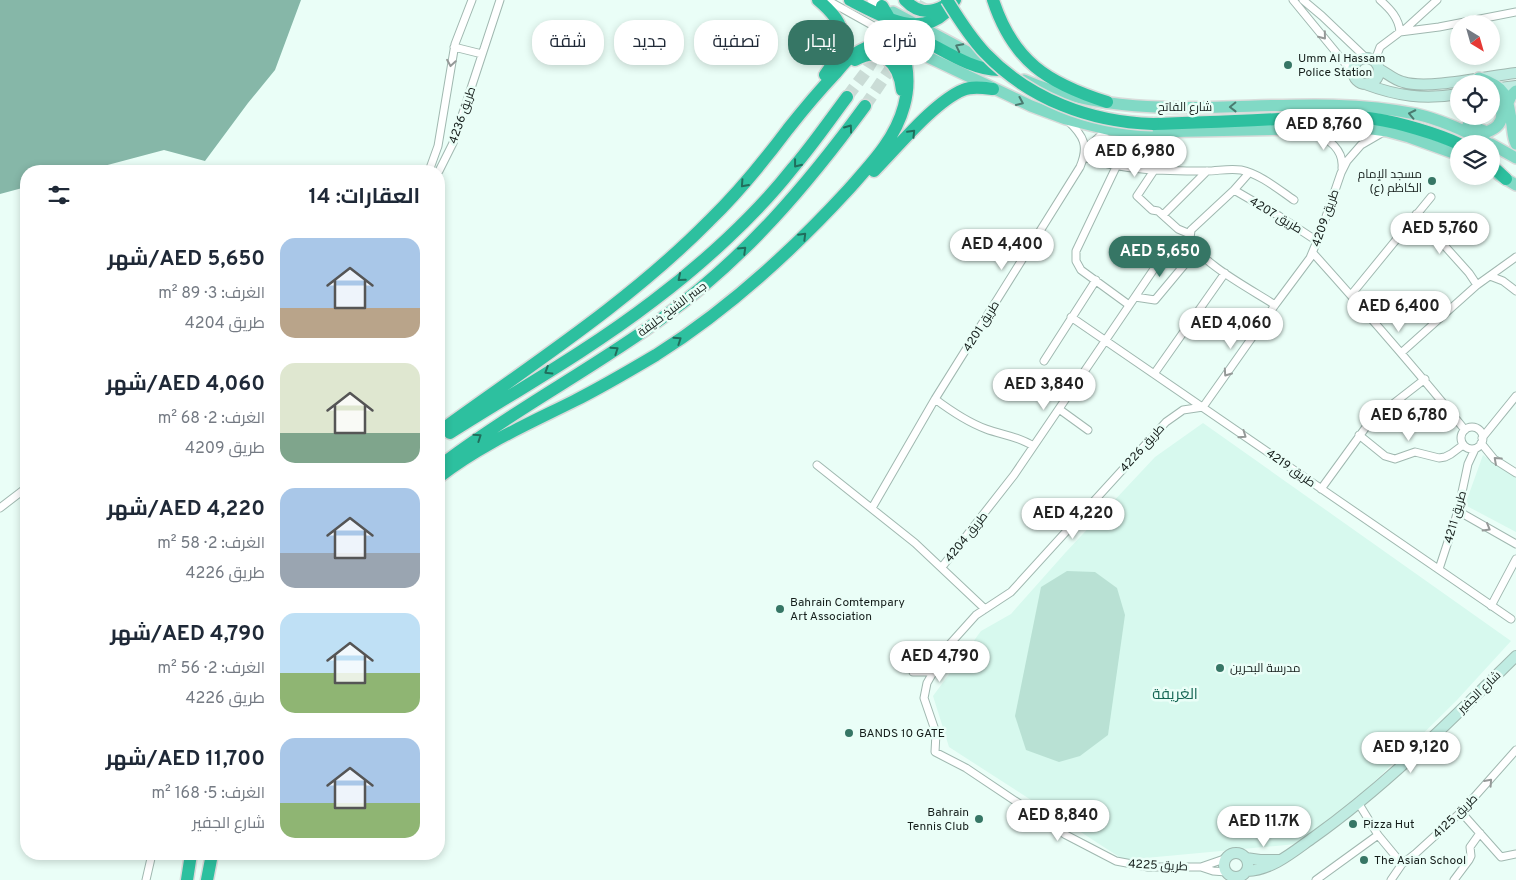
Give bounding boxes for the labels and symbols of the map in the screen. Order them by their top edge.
north arrow [1450,15,1500,65]
one-way arrow [1318,30,1326,39]
one-way arrow [955,43,964,53]
place label: Umm Al Hassam Police Station [1298,51,1385,81]
one-way arrow [447,58,457,67]
marker: Umm Al Hassam Police Station [1282,59,1294,71]
street label: طريق 4236 [446,85,480,146]
one-way arrow [1015,95,1024,106]
street label: شارع الفاتح [1158,100,1212,116]
one-way arrow [1228,102,1236,112]
pin: AED 8,760 [1267,108,1381,151]
one-way arrow [1408,109,1416,120]
one-way arrow [843,124,852,134]
one-way arrow [906,129,915,138]
pin: AED 6,980 [1078,136,1192,178]
one-way arrow [794,158,802,167]
place label: مسجد الإمام الكاظم (ع) [1358,167,1422,197]
marker: مسجد الإمام الكاظم (ع) [1426,175,1438,187]
one-way arrow [741,178,750,187]
street label: طريق 4209 [1309,187,1343,249]
street label: طريق 4207 [1246,194,1305,238]
pin: AED 5,760 [1383,212,1497,255]
pin: AED 4,400 [945,228,1059,271]
one-way arrow [797,233,806,242]
pin: AED 5,650 [1103,236,1217,278]
one-way arrow [737,247,746,256]
one-way arrow [678,273,687,282]
street label: جسر الشيخ خليفة [635,279,710,341]
pin: AED 6,400 [1342,290,1456,333]
street label: طريق 4201 [960,298,1004,355]
pin: AED 4,060 [1174,308,1288,350]
one-way arrow [672,337,682,346]
one-way arrow [609,347,619,356]
one-way arrow [545,365,554,375]
pin: AED 3,840 [987,368,1101,411]
one-way arrow [1224,368,1233,377]
pin: AED 6,780 [1352,400,1466,442]
street label: طريق 4226 [1117,421,1169,476]
one-way arrow [1237,429,1247,438]
one-way arrow [472,434,482,443]
street label: طريق 4219 [1263,446,1318,492]
one-way arrow [1493,457,1502,466]
street label: طريق 4211 [1441,489,1471,545]
pin: AED 4,220 [1016,498,1130,540]
street label: طريق 4204 [942,509,992,566]
one-way arrow [1482,521,1491,531]
place label: Bahrain Comtempary Art Association [790,595,905,625]
marker: Bahrain Comtempary Art Association [774,603,786,615]
pin: AED 4,790 [883,640,997,683]
place label: مدرسة البحرين [1230,661,1300,677]
marker: مدرسة البحرين [1214,662,1226,674]
street label: شارع الجفير [1454,668,1505,718]
district label: الغريفة [1152,686,1198,705]
place label: BANDS 10 GATE [859,726,945,742]
marker: BANDS 10 GATE [843,727,855,739]
pin: AED 9,120 [1354,732,1468,774]
one-way arrow [1483,778,1492,787]
street label: طريق 4125 [1430,791,1482,842]
pin: AED 8,840 [1001,800,1115,842]
place label: Bahrain Tennis Club [907,805,969,835]
pin: AED 11.7K [1207,806,1321,848]
marker: Bahrain Tennis Club [973,813,985,825]
place label: Pizza Hut [1363,817,1415,833]
marker: Pizza Hut [1347,818,1359,830]
place label: The Asian School [1374,853,1466,869]
marker: The Asian School [1358,854,1370,866]
street label: طريق 4225 [1128,856,1188,876]

